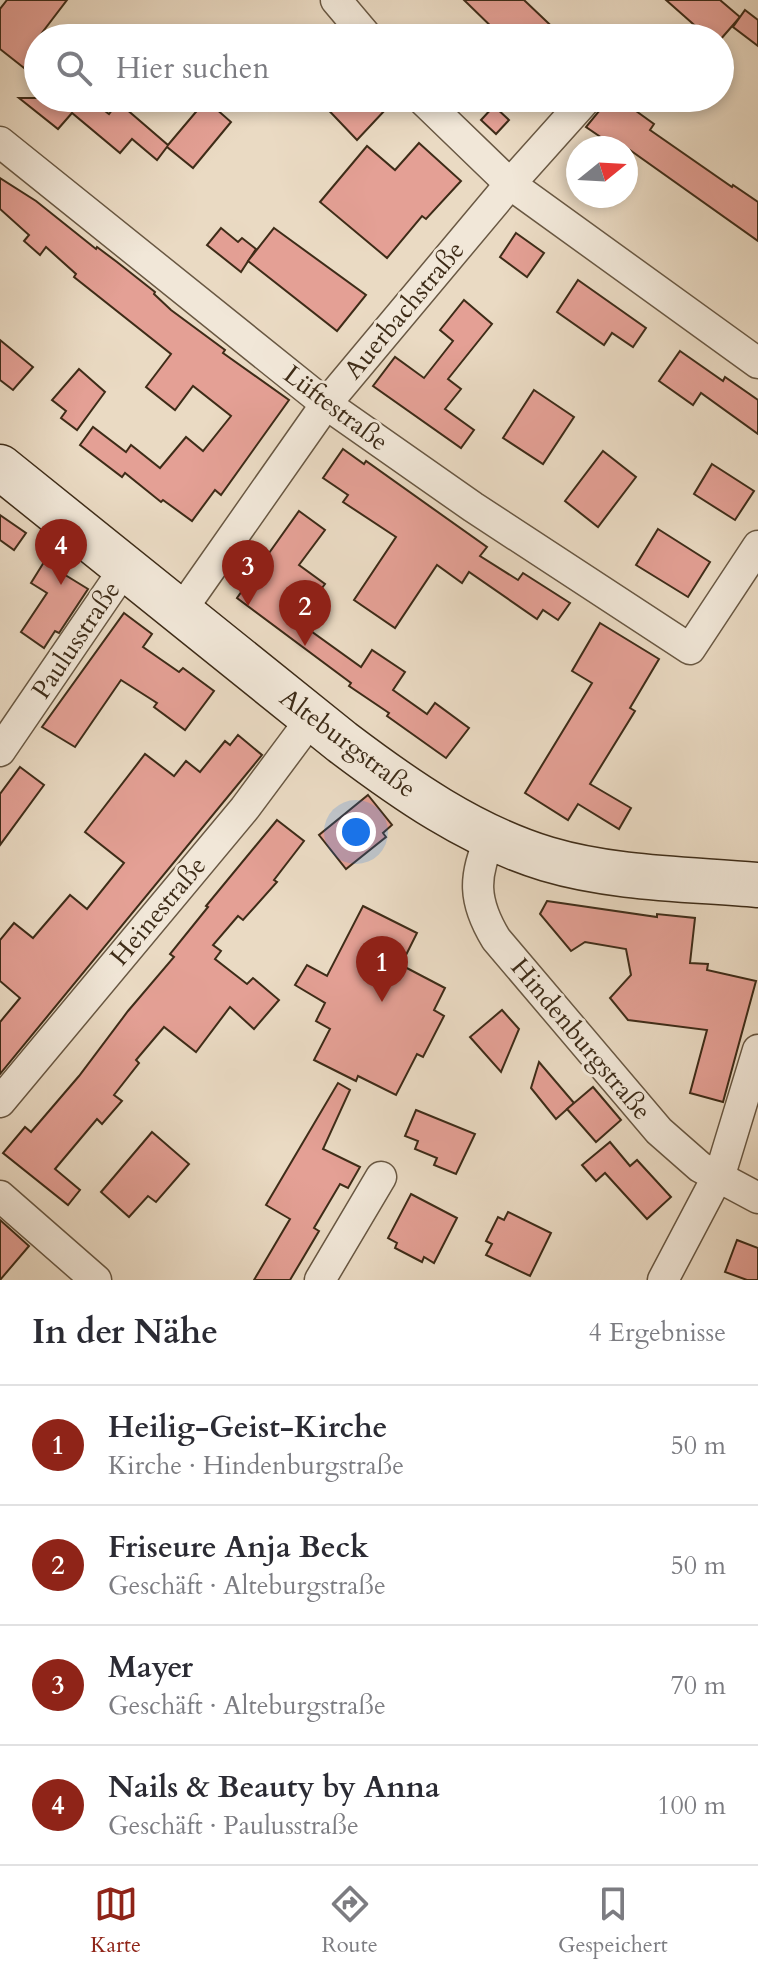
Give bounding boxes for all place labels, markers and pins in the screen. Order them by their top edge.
pin: 4 [35,519,87,585]
pin: 3 [222,540,274,606]
pin: 2 [279,580,331,646]
pin: 1 [356,936,408,1002]

